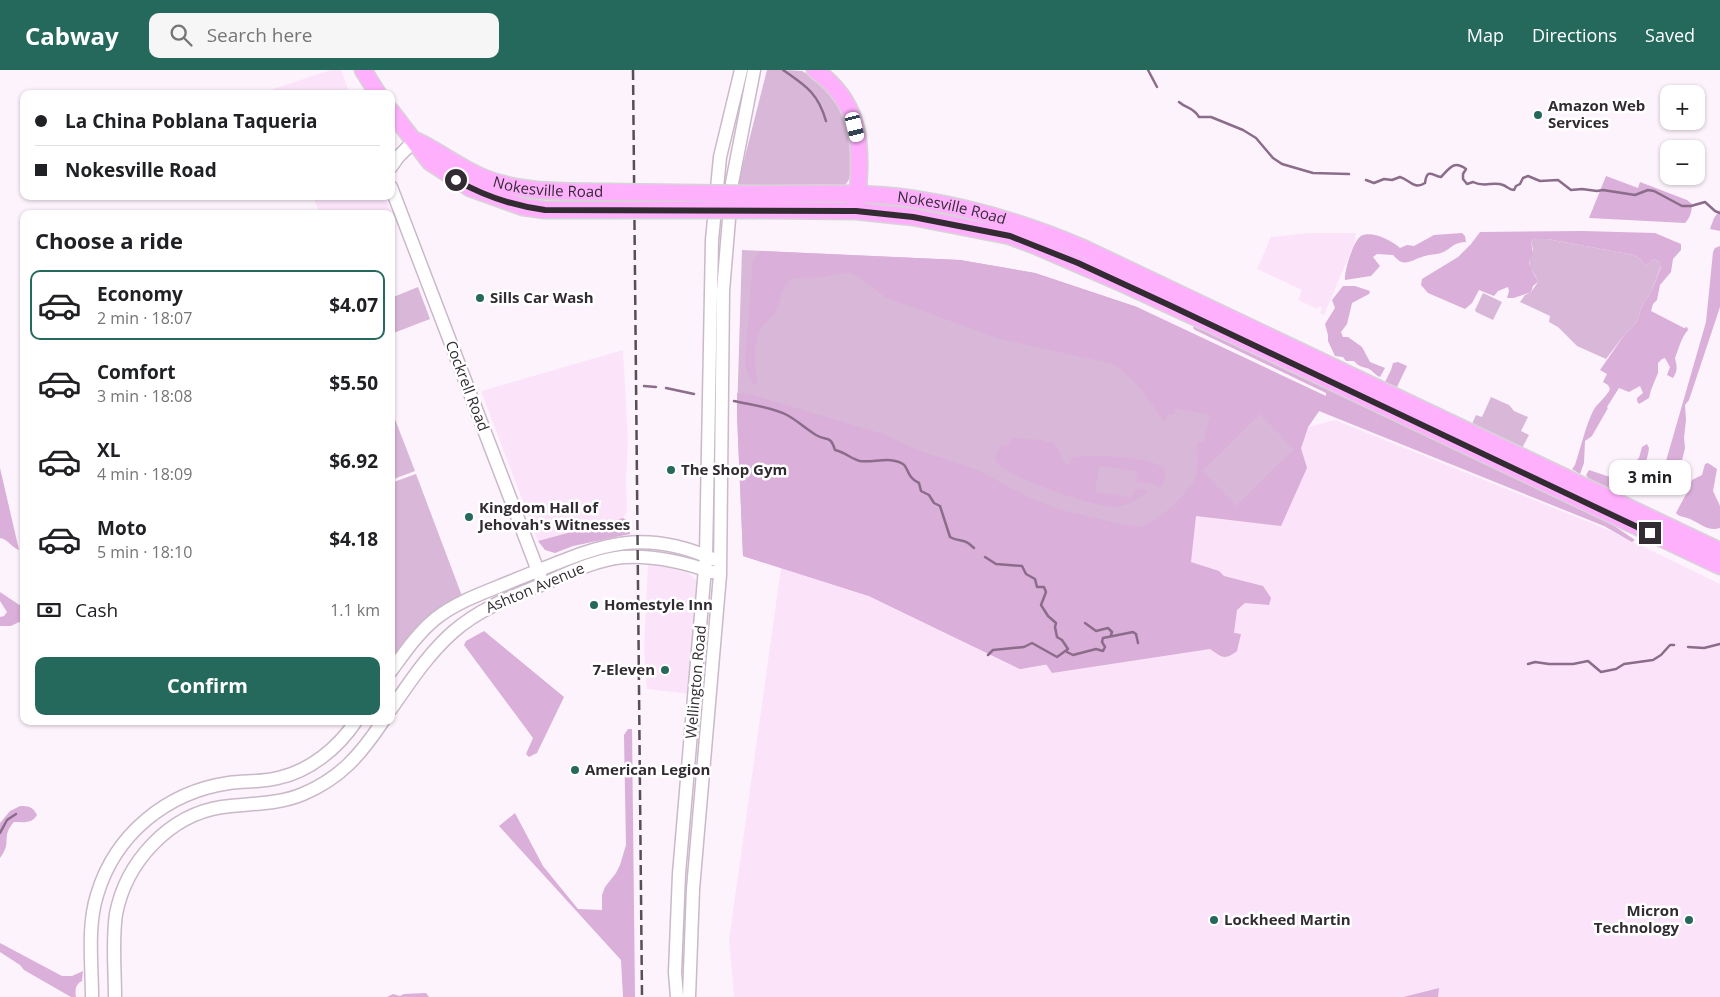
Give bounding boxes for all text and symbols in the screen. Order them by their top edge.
search box [149,13,499,58]
text: Cabway [25,19,119,52]
icon: search [167,21,195,49]
text: Search here [207,22,313,48]
text: Map [1467,23,1504,47]
text: Directions [1532,23,1617,47]
text: Saved [1645,23,1695,47]
map controls [1660,85,1705,185]
button: + [1660,85,1705,130]
place label: Amazon Web Services [1548,95,1645,132]
text: La China Poblana Taqueria [65,108,317,134]
marker: Amazon Web Services [1532,109,1544,121]
car [844,111,865,143]
button: − [1660,140,1705,185]
text: Nokesville Road [65,157,217,183]
route start [445,169,467,191]
street label: Nokesville Road [491,171,603,201]
street label: Nokesville Road [896,186,1009,228]
text: Choose a ride [35,225,183,255]
text: Economy [97,281,183,307]
icon: car [37,283,82,328]
place label: Sills Car Wash [490,287,594,307]
text: $4.07 [329,292,378,318]
marker: Sills Car Wash [474,292,486,304]
text: 2 min · 18:07 [97,307,192,329]
street label: Cockrell Road [442,338,494,434]
text: Comfort [97,359,176,385]
icon: car [37,361,82,406]
text: $5.50 [329,370,378,396]
text: 3 min · 18:08 [97,385,192,407]
text: XL [97,437,120,463]
icon: car [37,439,82,484]
text: $6.92 [329,448,378,474]
place label: The Shop Gym [681,459,787,479]
callout: 3 min [1609,460,1691,496]
text: 4 min · 18:09 [97,463,192,485]
marker: The Shop Gym [665,464,677,476]
text: 3 min [1628,466,1672,488]
place label: Kingdom Hall of Jehovah's Witnesses [477,497,630,534]
marker: Kingdom Hall of Jehovah's Witnesses [463,511,475,523]
text: Moto [97,515,147,541]
icon: car [37,517,82,562]
route end [1639,522,1661,544]
text: $4.18 [329,526,378,552]
text: 5 min · 18:10 [97,541,192,563]
street label: Ashton Avenue [482,557,587,617]
place label: Homestyle Inn [604,594,713,614]
icon: cash [35,596,63,624]
text: Cash [75,597,118,623]
text: 1.1 km [330,599,380,621]
marker: Homestyle Inn [588,599,600,611]
street label: Wellington Road [680,624,710,740]
button: Confirm [35,657,380,715]
place label: 7-Eleven [593,659,655,679]
marker: 7-Eleven [659,664,671,676]
place label: American Legion [585,759,710,779]
marker: American Legion [569,764,581,776]
place label: Micron Technology [1594,900,1679,937]
place label: Lockheed Martin [1224,909,1351,929]
marker: Lockheed Martin [1208,914,1220,926]
marker: Micron Technology [1683,914,1695,926]

